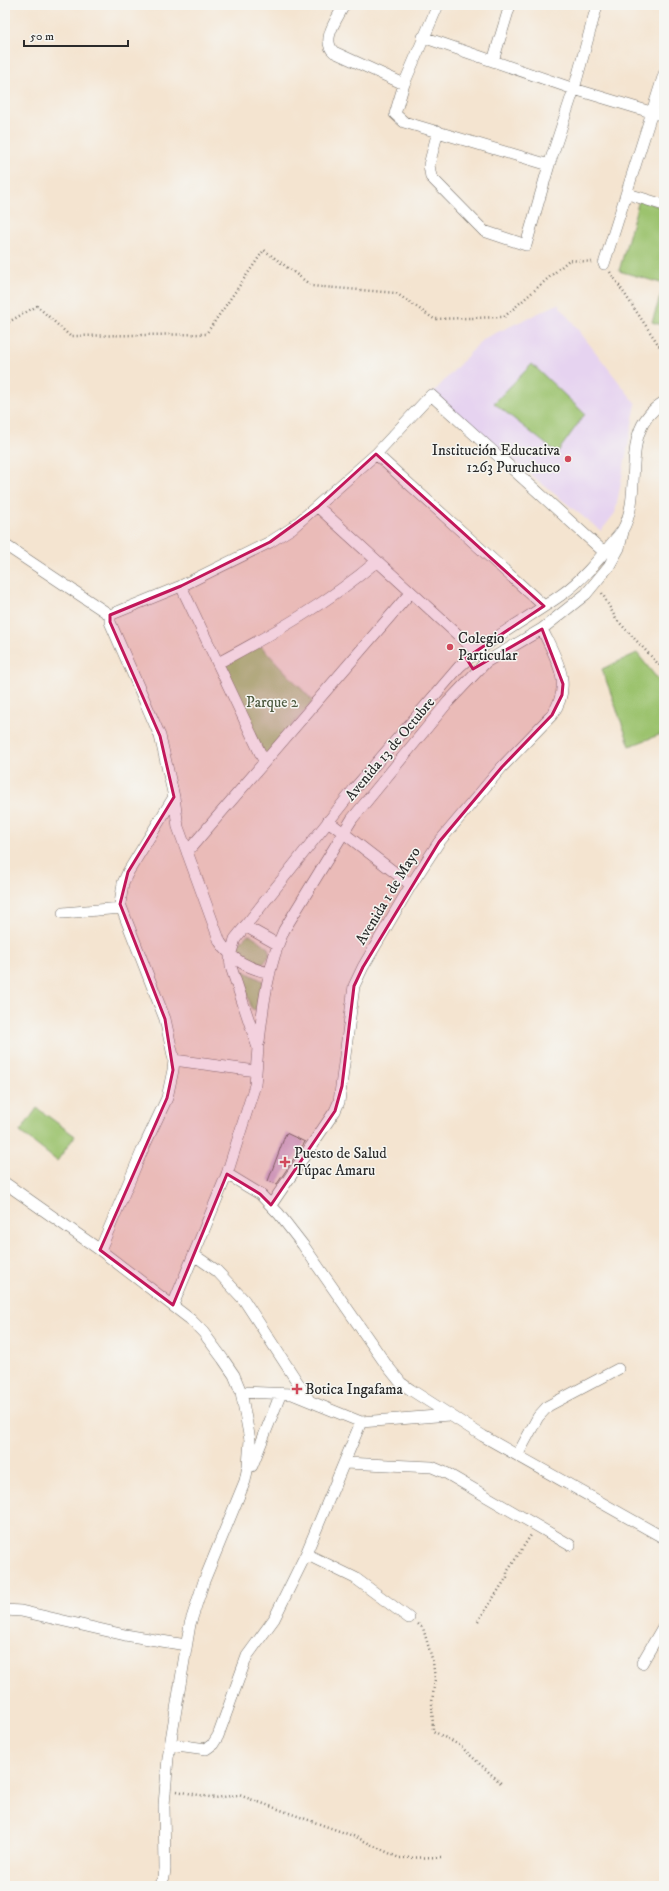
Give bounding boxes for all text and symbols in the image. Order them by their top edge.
scale bar [24,22,128,48]
text: 50 m [30,29,54,44]
place label: Institución Educativa 1263 Puruchuco [432,441,561,477]
marker: Institución Educativa 1263 Puruchuco [563,454,573,464]
place label: Colegio Particular [458,629,518,665]
marker: Colegio Particular [445,642,455,652]
park label: Parque 2 [246,693,299,712]
street label: Avenida 13 de Octubre [341,693,439,805]
street label: Avenida 1 de Mayo [351,844,425,948]
place label: Puesto de Salud Túpac Amaru [294,1144,387,1180]
marker: Puesto de Salud Túpac Amaru [279,1156,291,1168]
place label: Botica Ingafama [305,1380,404,1399]
marker: Botica Ingafama [292,1384,302,1394]

